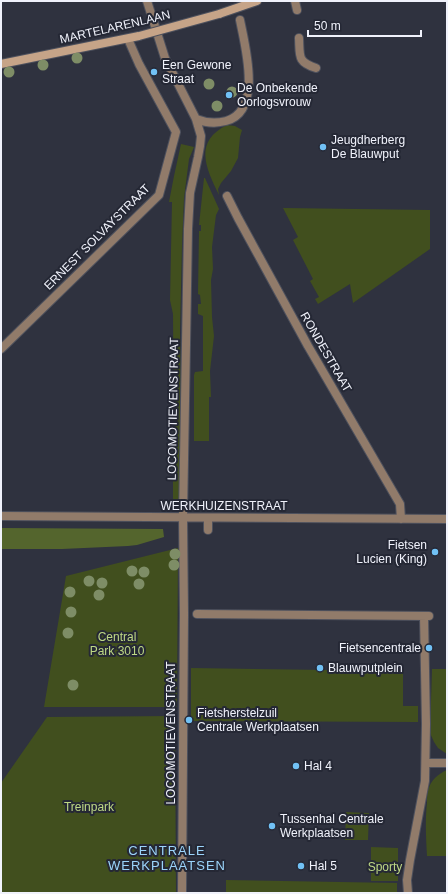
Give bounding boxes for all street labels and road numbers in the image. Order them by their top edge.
street label: MARTELARENLAAN [58,7,172,47]
street label: ERNEST SOLVAYSTRAAT [41,181,153,293]
street label: RONDESTRAAT [297,310,355,395]
street label: LOCOMOTIEVENSTRAAT [165,337,181,481]
street label: WERKHUIZENSTRAAT [160,499,288,513]
street label: LOCOMOTIEVENSTRAAT [164,661,178,805]

